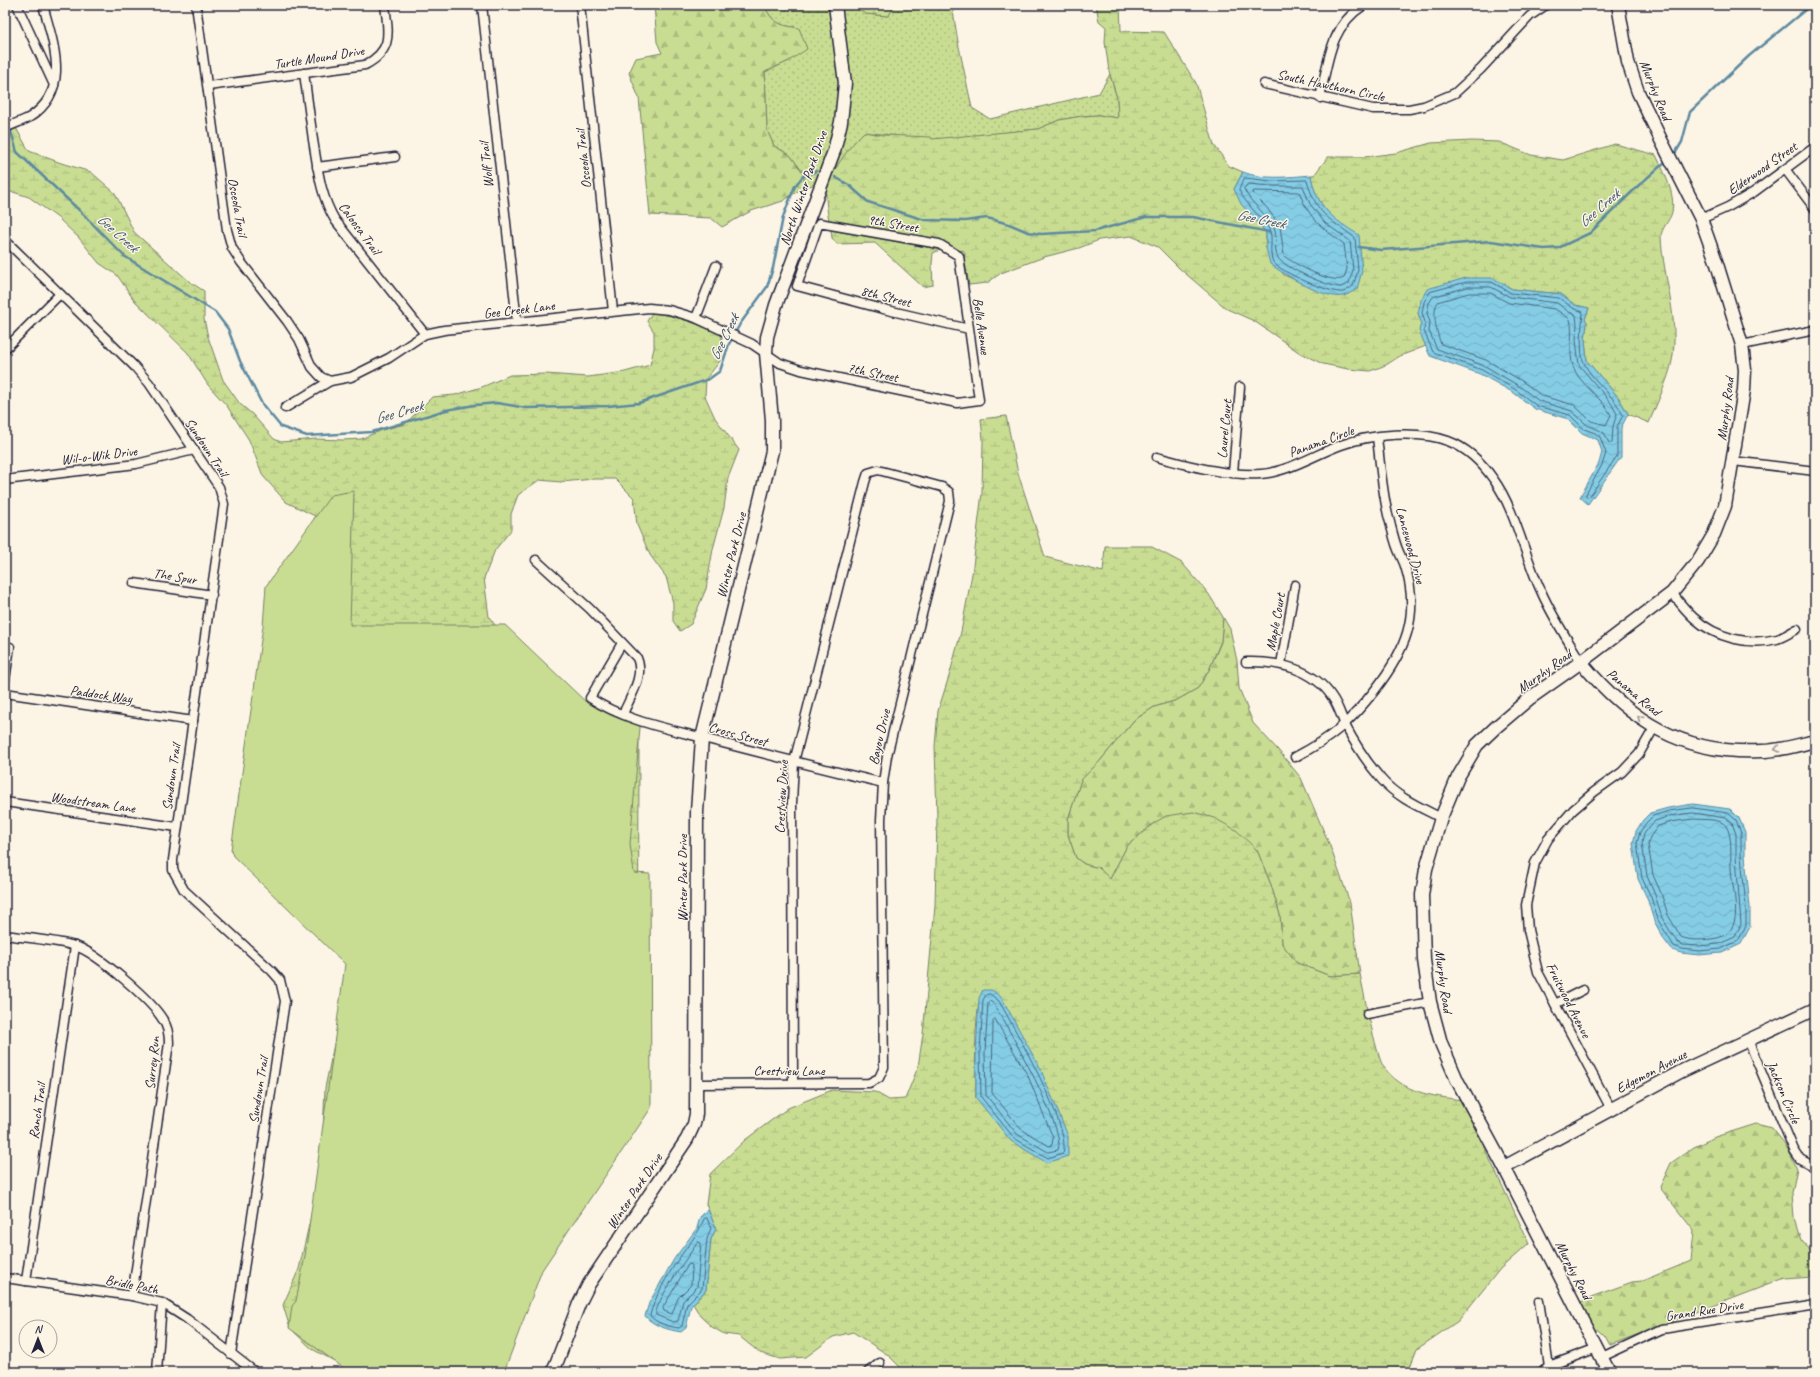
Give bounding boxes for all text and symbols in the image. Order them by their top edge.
street label: Turtle Mound Drive [273,42,367,73]
street label: Murphy Road [1636,58,1676,125]
street label: South Hawthorn Circle [1276,66,1387,105]
street label: Osceola Trail [572,126,595,189]
street label: North Winter Park Drive [776,127,831,248]
street label: Elderwood Street [1724,137,1801,199]
street label: Wolf Trail [475,139,497,189]
street label: Osceola Trail [224,176,251,240]
water label: Gee Creek [1575,184,1626,231]
street label: Caloosa Trail [335,199,386,260]
water label: Gee Creek [1235,206,1289,234]
water label: Gee Creek [93,210,144,258]
street label: 9th Street [866,211,921,237]
street label: 8th Street [859,282,914,311]
street label: Gee Creek Lane [483,297,557,322]
street label: Belle Avenue [969,297,994,357]
water label: Gee Creek [705,309,745,363]
street label: 7th Street [846,359,901,386]
street label: Murphy Road [1713,374,1738,442]
water label: Gee Creek [373,396,428,428]
street label: Laurel Court [1213,398,1236,459]
street label: Sundown Trail [181,415,234,482]
street label: Panama Circle [1286,421,1357,461]
street label: Wil-o-Wik Drive [60,442,139,469]
street label: Lancewood Drive [1392,505,1429,587]
street label: Winter Park Drive [713,509,751,600]
street label: The Spur [152,565,199,588]
street label: Maple Court [1262,591,1289,652]
street label: Murphy Road [1514,644,1577,697]
street label: Panama Road [1603,665,1666,721]
street label: Paddock Way [69,682,134,707]
street label: Bayou Drive [865,706,894,766]
one-way arrow [1637,715,1644,723]
street label: Cross Street [707,719,771,751]
street label: Sundown Trail [158,740,185,811]
one-way arrow [1774,744,1780,752]
street label: Crestview Drive [771,759,792,834]
street label: Woodstream Lane [50,788,138,817]
street label: Winter Park Drive [674,833,691,922]
street label: Murphy Road [1431,948,1457,1016]
street label: Fruitwood Avenue [1542,960,1595,1042]
street label: Surrey Run [141,1035,164,1090]
street label: Edgemon Avenue [1613,1045,1691,1097]
street label: Sundown Trail [245,1053,273,1124]
street label: Jackson Circle [1762,1058,1805,1127]
street label: Crestview Lane [754,1062,826,1079]
street label: Ranch Trail [25,1079,50,1140]
street label: Winter Park Drive [603,1149,667,1232]
street label: Murphy Road [1552,1238,1597,1305]
street label: Bridle Path [104,1271,160,1298]
street label: Grand Rue Drive [1664,1296,1745,1325]
north arrow [18,1319,58,1359]
text: N [35,1322,44,1336]

